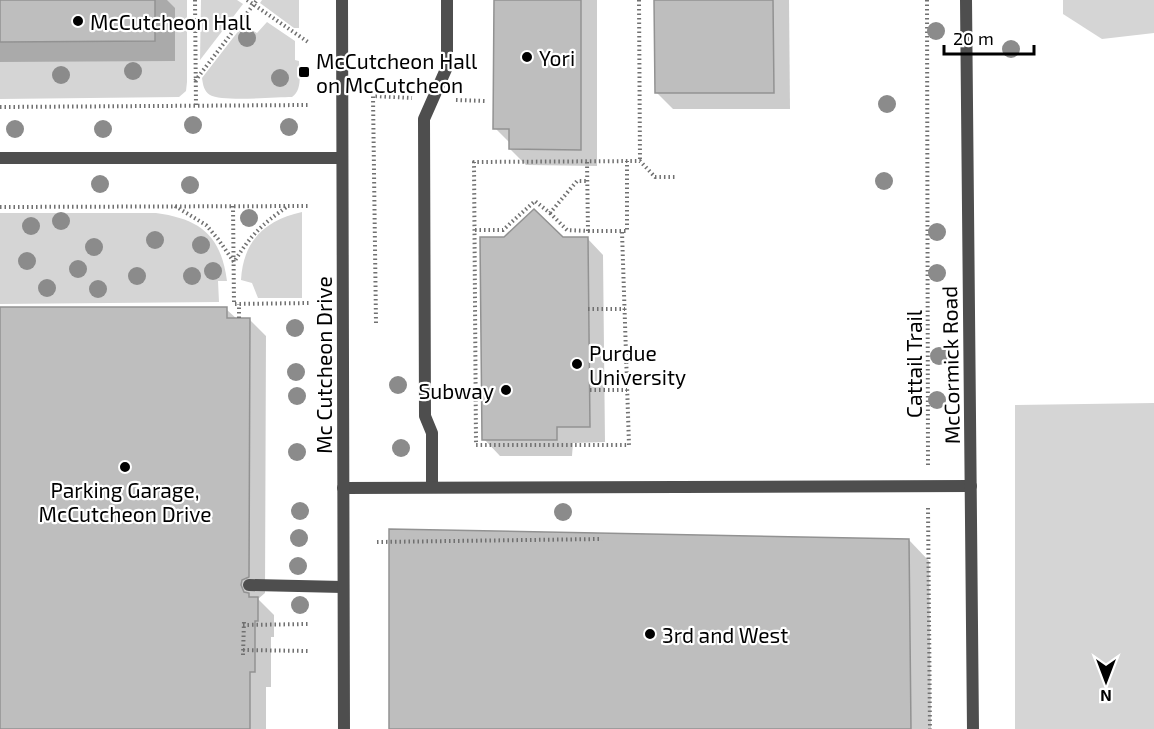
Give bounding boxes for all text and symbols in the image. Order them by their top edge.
place label: McCutcheon Hall [90,9,252,34]
marker: McCutcheon Hall [71,14,85,28]
scale bar [944,18,1034,56]
text: 20 m [953,27,994,49]
place label: Yori [539,45,575,70]
place label: McCutcheon Hall on McCutcheon [316,48,478,97]
marker: Yori [520,50,534,64]
marker: McCutcheon Hall on McCutcheon [297,65,311,79]
street label: Mc Cutcheon Drive [311,276,336,454]
street label: McCormick Road [936,286,964,444]
street label: Cattail Trail [901,309,926,418]
place label: Purdue University [589,340,686,389]
marker: Purdue University [570,357,584,371]
place label: Subway [418,378,494,403]
marker: Subway [499,383,513,397]
marker: Parking Garage, McCutcheon Drive [118,460,132,474]
place label: Parking Garage, McCutcheon Drive [38,477,212,526]
place label: 3rd and West [662,622,788,647]
marker: 3rd and West [643,627,657,641]
north arrow [1076,651,1136,711]
text: N [1100,687,1112,706]

